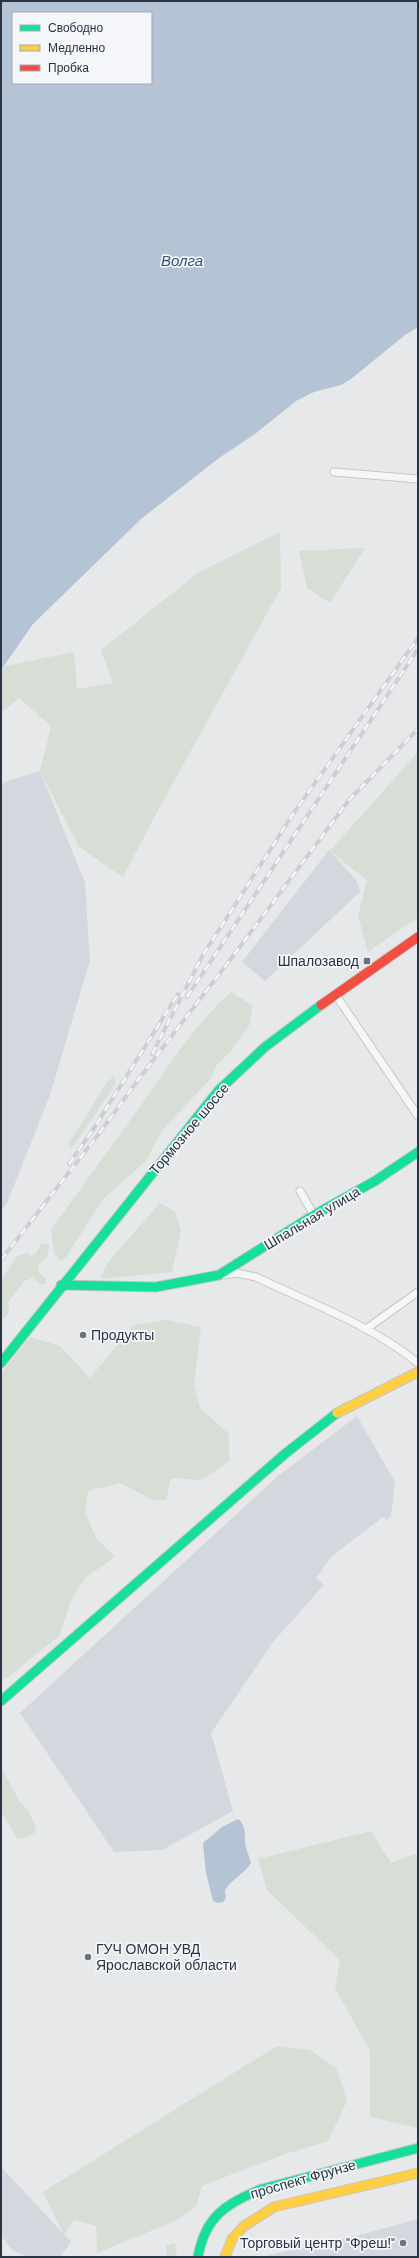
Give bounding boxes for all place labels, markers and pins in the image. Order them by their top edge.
place label: Шпалозавод [278,952,359,970]
marker: Шпалозавод [362,956,372,966]
place label: Продукты [91,1326,154,1344]
marker: Продукты [78,1330,88,1340]
place label: ГУЧ ОМОН УВД Ярославской области [96,1940,237,1974]
marker: ГУЧ ОМОН УВД Ярославской области [83,1952,93,1962]
place label: Торговый центр "Фреш!" [240,2234,395,2252]
marker: Торговый центр "Фреш!" [398,2238,408,2248]

